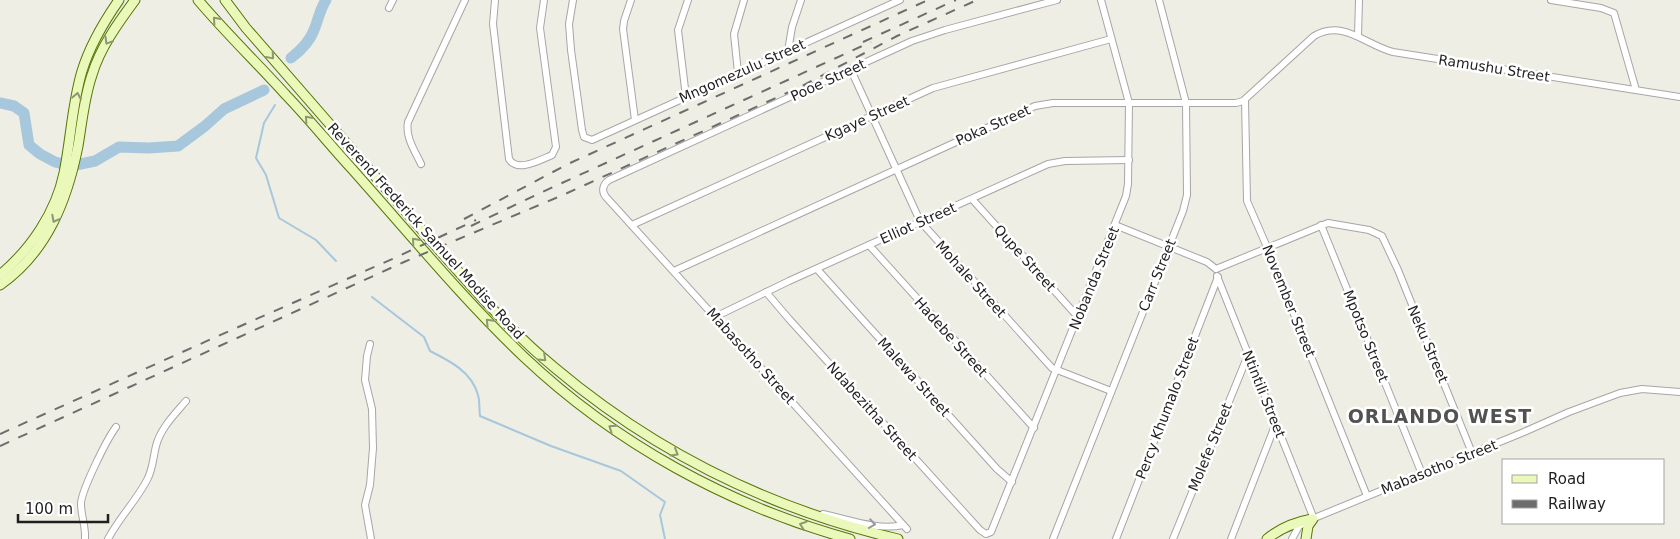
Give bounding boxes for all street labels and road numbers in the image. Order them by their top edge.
street label: Mngomezulu Street [676,36,808,106]
street label: Ramushu Street [1437,51,1551,85]
street label: Pooe Street [788,55,868,104]
street label: Kgaye Street [822,92,912,144]
street label: Poka Street [953,101,1033,149]
street label: Reverend Frederick Samuel Modise Road [325,120,527,342]
street label: Elliot Street [877,199,959,247]
street label: Qupe Street [991,221,1060,295]
street label: Nobanda Street [1066,224,1122,332]
street label: Carr Street [1135,236,1179,314]
street label: Mohale Street [932,237,1010,321]
street label: November Street [1259,242,1319,360]
street label: Mpotso Street [1340,288,1392,385]
street label: Hadebe Street [911,294,991,380]
street label: Neku Street [1404,303,1452,386]
street label: Mabasotho Street [704,305,799,408]
street label: Malewa Street [875,334,954,420]
street label: Percy Khumalo Street [1132,334,1202,481]
street label: Ntintili Street [1239,348,1289,441]
street label: Ndabezitha Street [824,359,921,464]
street label: Molefe Street [1185,400,1235,493]
street label: Mabasotho Street [1379,436,1500,498]

